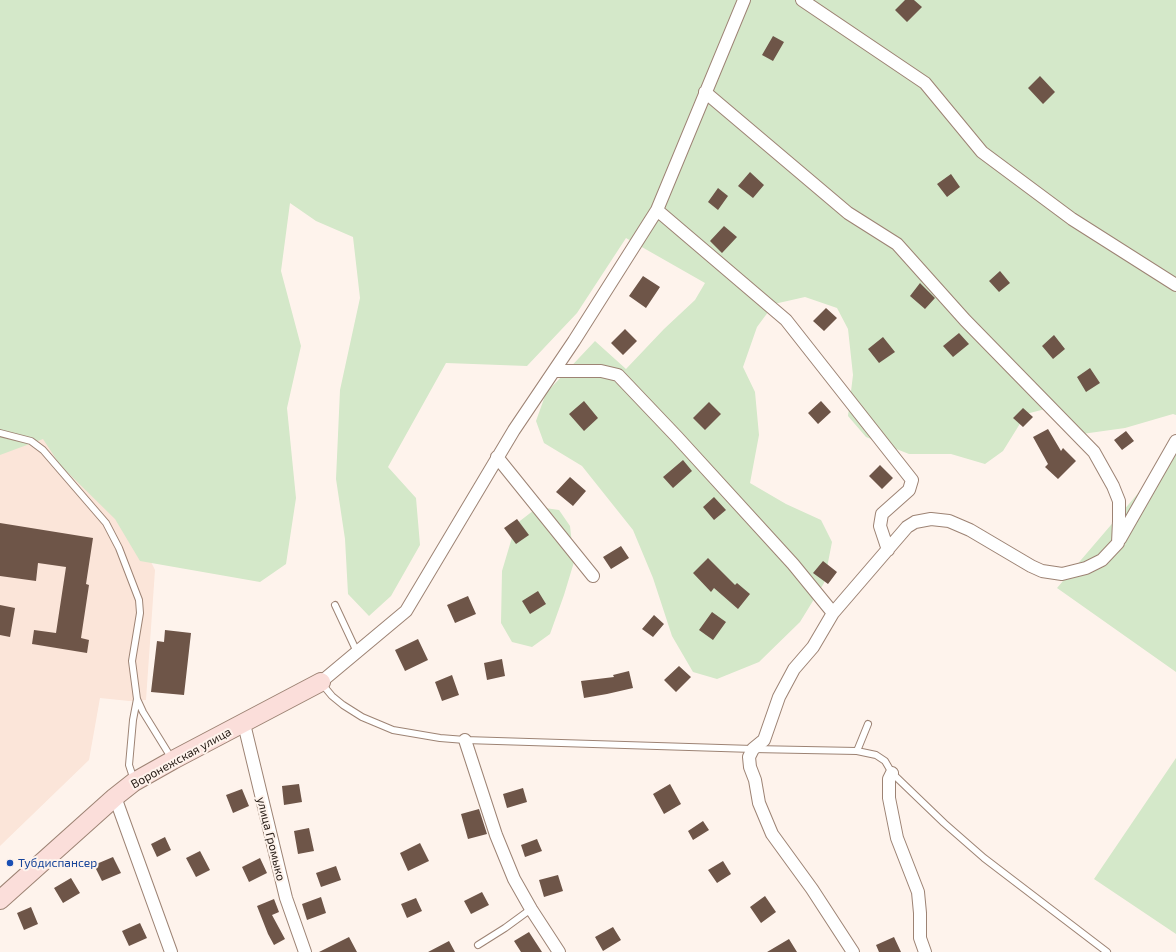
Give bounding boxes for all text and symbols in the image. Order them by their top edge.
street label: Воронежская улица [128,724,234,792]
street label: улица Громыко [254,796,288,882]
place label: Тубдиспансер [18,856,97,870]
marker: Тубдиспансер [5,858,15,868]

